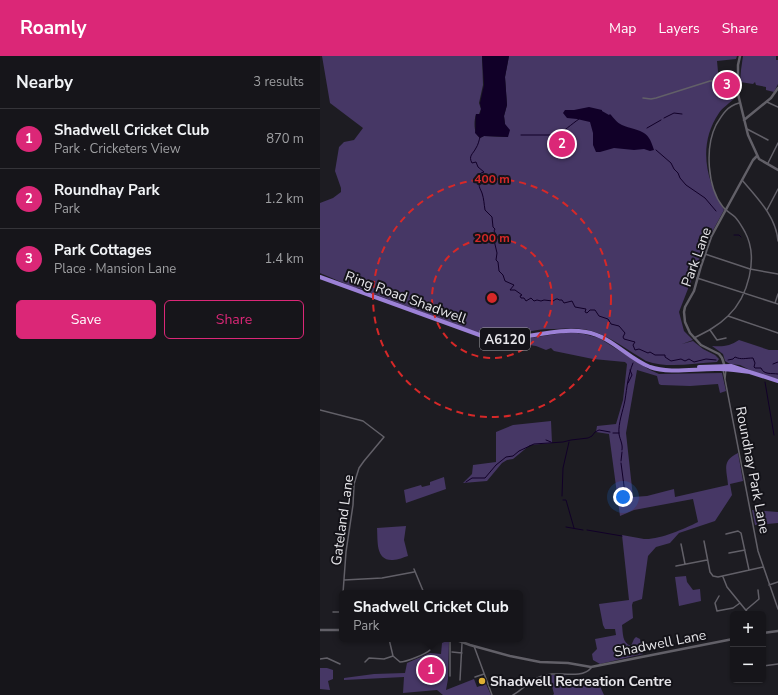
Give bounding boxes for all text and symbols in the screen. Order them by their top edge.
text: Roamly [20,15,87,41]
text: Map [609,19,636,38]
text: Layers [658,19,700,38]
text: Share [722,19,758,38]
pin: 3 [714,70,740,100]
text: Nearby [16,71,73,94]
text: 3 results [253,73,304,91]
text: Shadwell Cricket Club [54,120,209,140]
pin: 2 [549,129,575,159]
text: 1 [25,130,33,148]
text: 870 m [266,130,304,148]
text: Park · Cricketers View [54,140,181,158]
text: 400 m [474,171,510,187]
text: Roundhay Park [54,180,160,200]
text: 2 [25,190,33,208]
text: 1.2 km [264,190,304,208]
text: Park [54,200,80,218]
street label: Park Lane [677,225,716,290]
text: 200 m [474,230,510,246]
text: Park Cottages [54,240,152,260]
text: 3 [25,250,33,268]
text: 1.4 km [264,250,304,268]
text: Place · Mansion Lane [54,260,176,278]
street label: Ring Road Shadwell [342,267,470,329]
centre of rings [485,291,499,305]
button: Save [16,300,156,339]
button: Share [164,300,304,339]
road number: A6120 [480,328,530,350]
street label: Roundhay Park Lane [731,405,774,535]
street label: Gateland Lane [327,473,358,567]
your location [613,487,633,507]
popup [339,590,523,642]
text: Shadwell Cricket Club [353,597,509,617]
map controls [730,611,766,683]
button: + [730,611,766,647]
text: Park [353,617,379,635]
street label: Shadwell Lane [612,625,708,662]
button: − [730,647,766,683]
pin: 1 [418,655,444,685]
place label: Shadwell Recreation Centre [490,672,672,691]
marker: Shadwell Recreation Centre [477,676,487,686]

